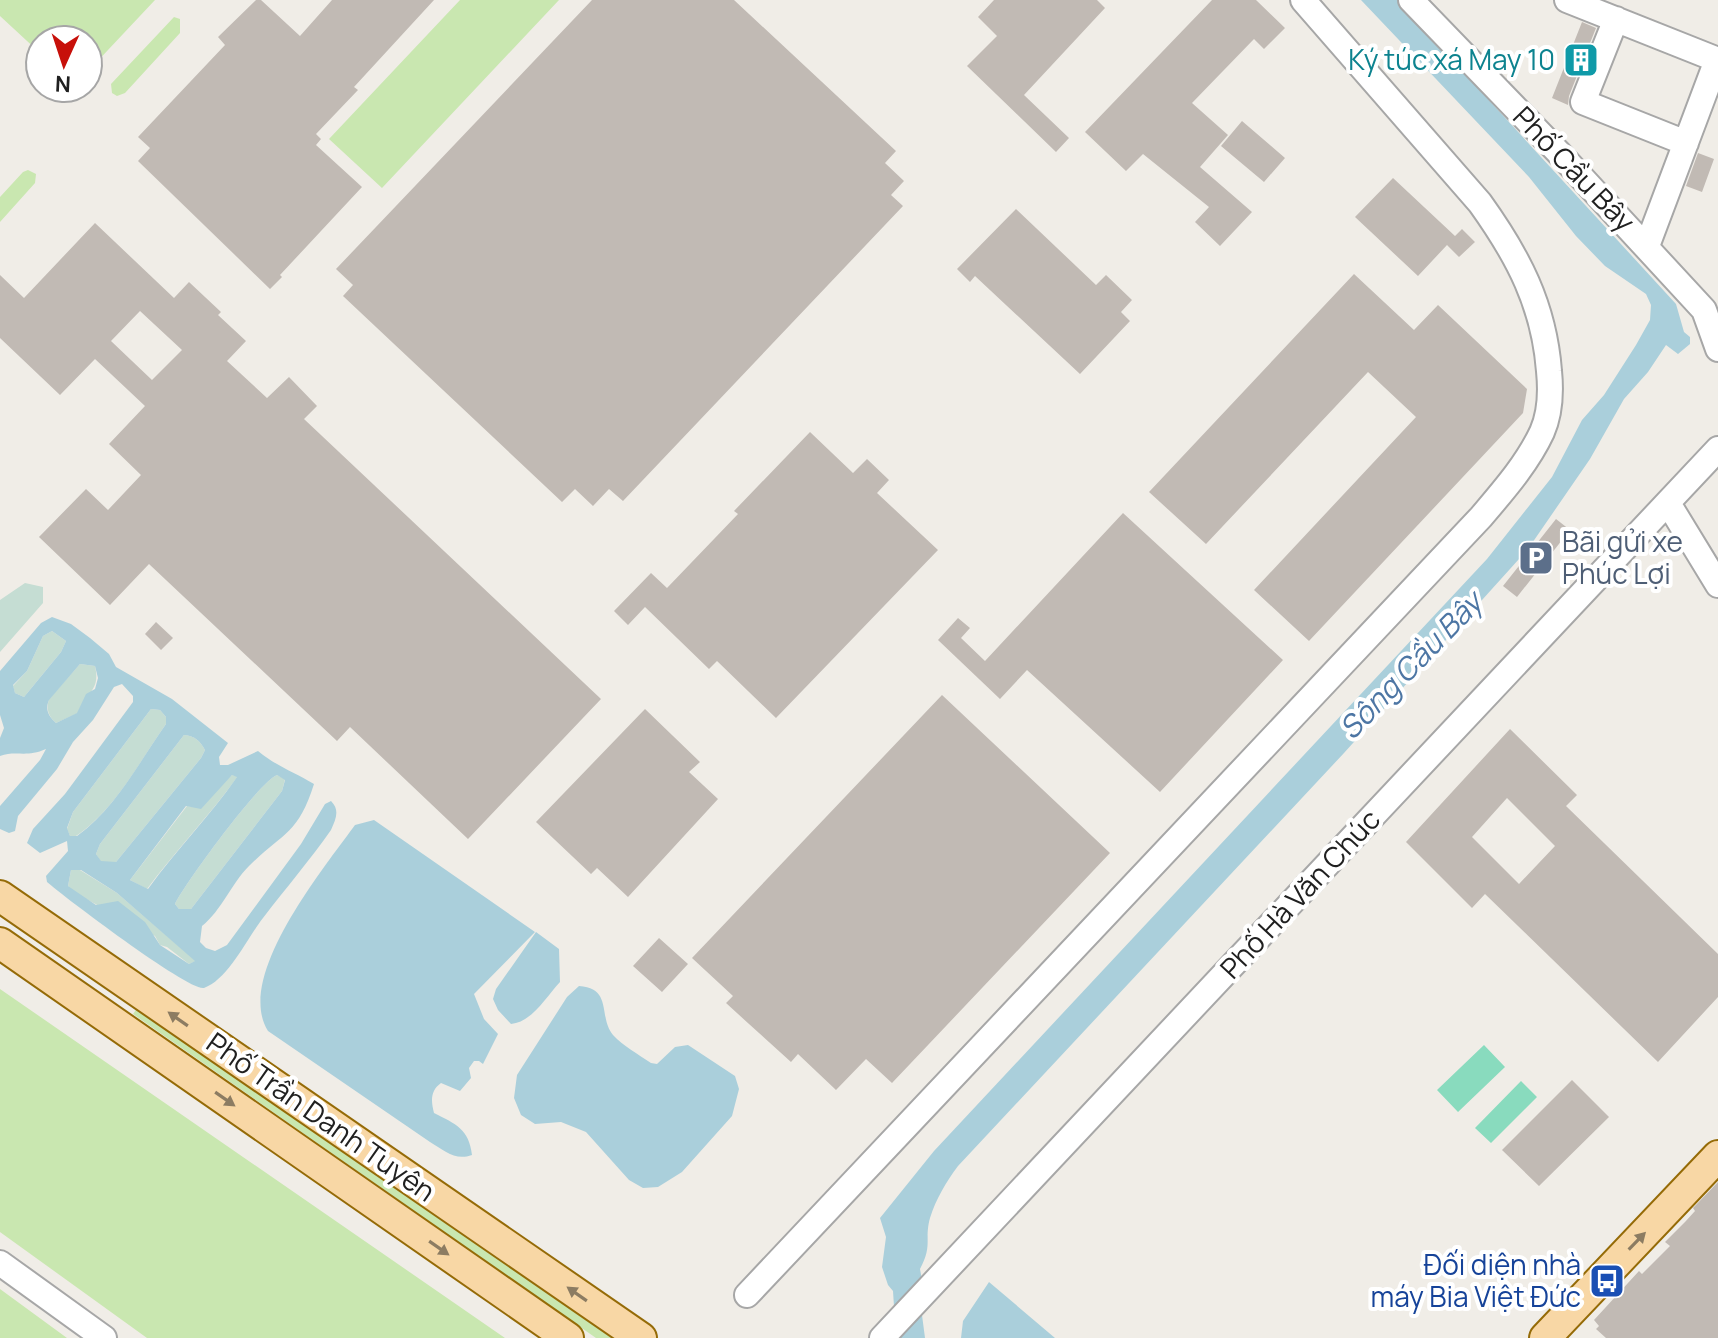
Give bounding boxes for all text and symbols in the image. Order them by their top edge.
north arrow [24,24,104,104]
place label: Ký túc xá May 10 [1348,40,1555,78]
building icon: Ký túc xá May 10 [1562,41,1600,79]
text: N [54,69,72,99]
street label: Phố Cầu Bây [1505,97,1644,239]
place label: Bãi gửi xe Phúc Lợi [1562,522,1683,592]
parking icon: Bãi gửi xe Phúc Lợi [1517,539,1555,577]
water label: Sông Cầu Bây [1329,579,1493,747]
street label: Phố Hà Văn Chúc [1211,801,1388,986]
one-way arrow [168,1012,189,1027]
street label: Phố Trần Danh Tuyên [200,1023,443,1209]
one-way arrow [215,1091,236,1106]
one-way arrow [1628,1232,1646,1251]
one-way arrow [428,1240,449,1255]
place label: Đối diện nhà máy Bia Việt Đức [1370,1245,1581,1315]
bus stop icon: Đối diện nhà máy Bia Việt Đức [1588,1262,1626,1300]
one-way arrow [566,1287,587,1302]

